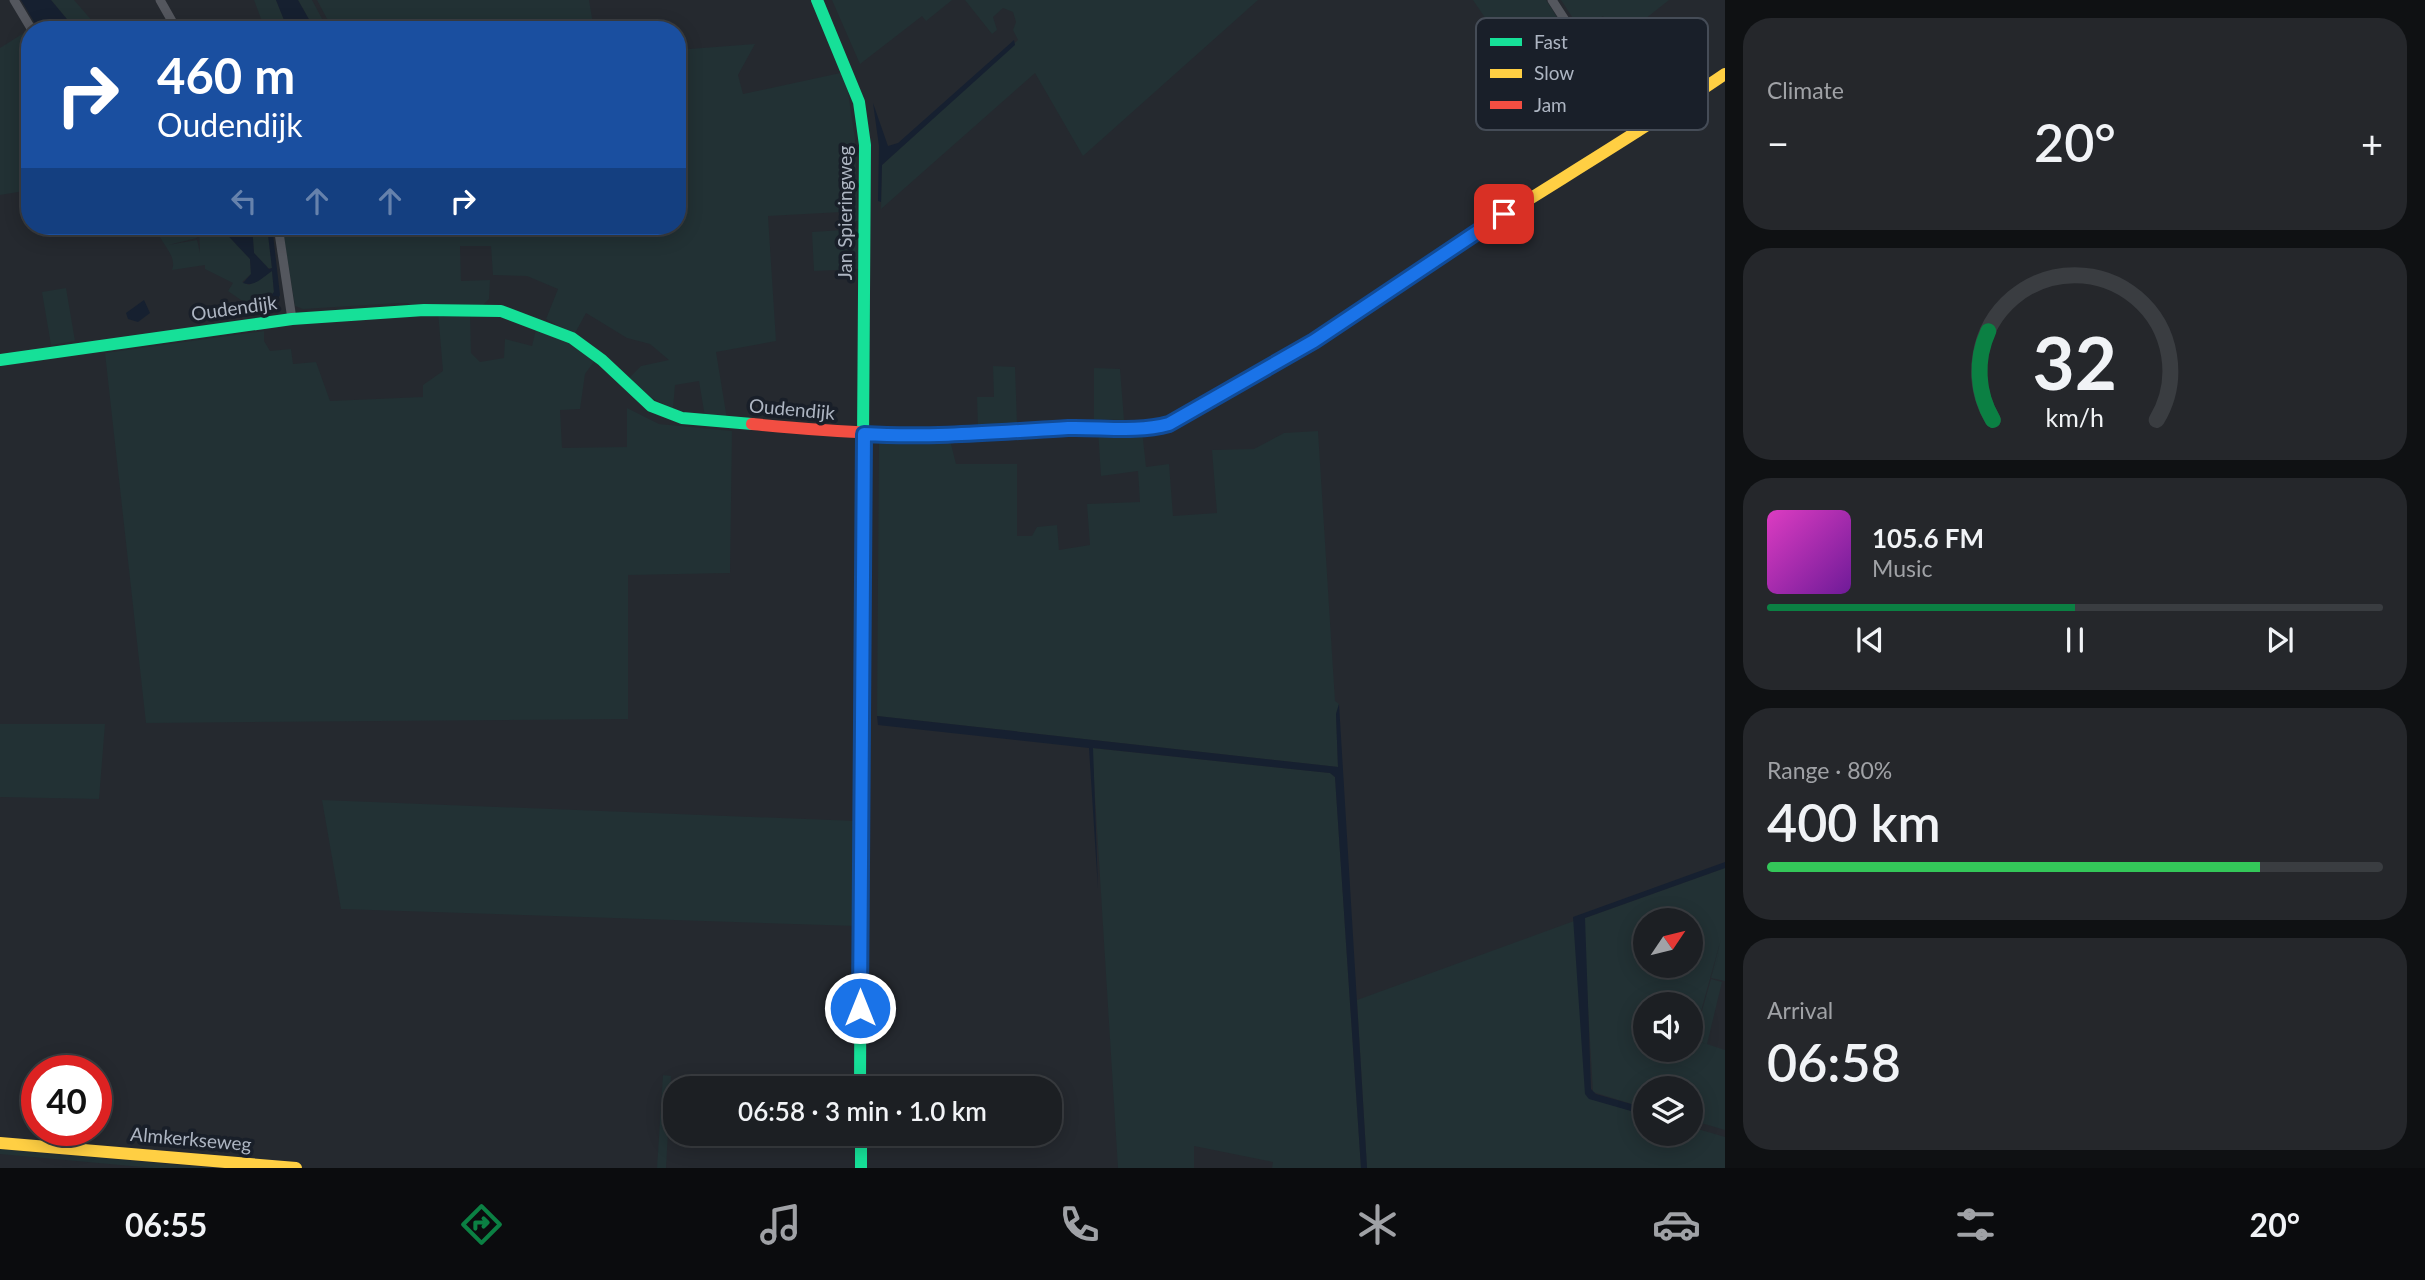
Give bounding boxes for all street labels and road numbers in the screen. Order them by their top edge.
street label: Jan Spieringweg [833,146,856,280]
street label: Oudendijk [190,290,279,325]
street label: Oudendijk [748,393,836,424]
street label: Almkerkseweg [130,1122,253,1155]

